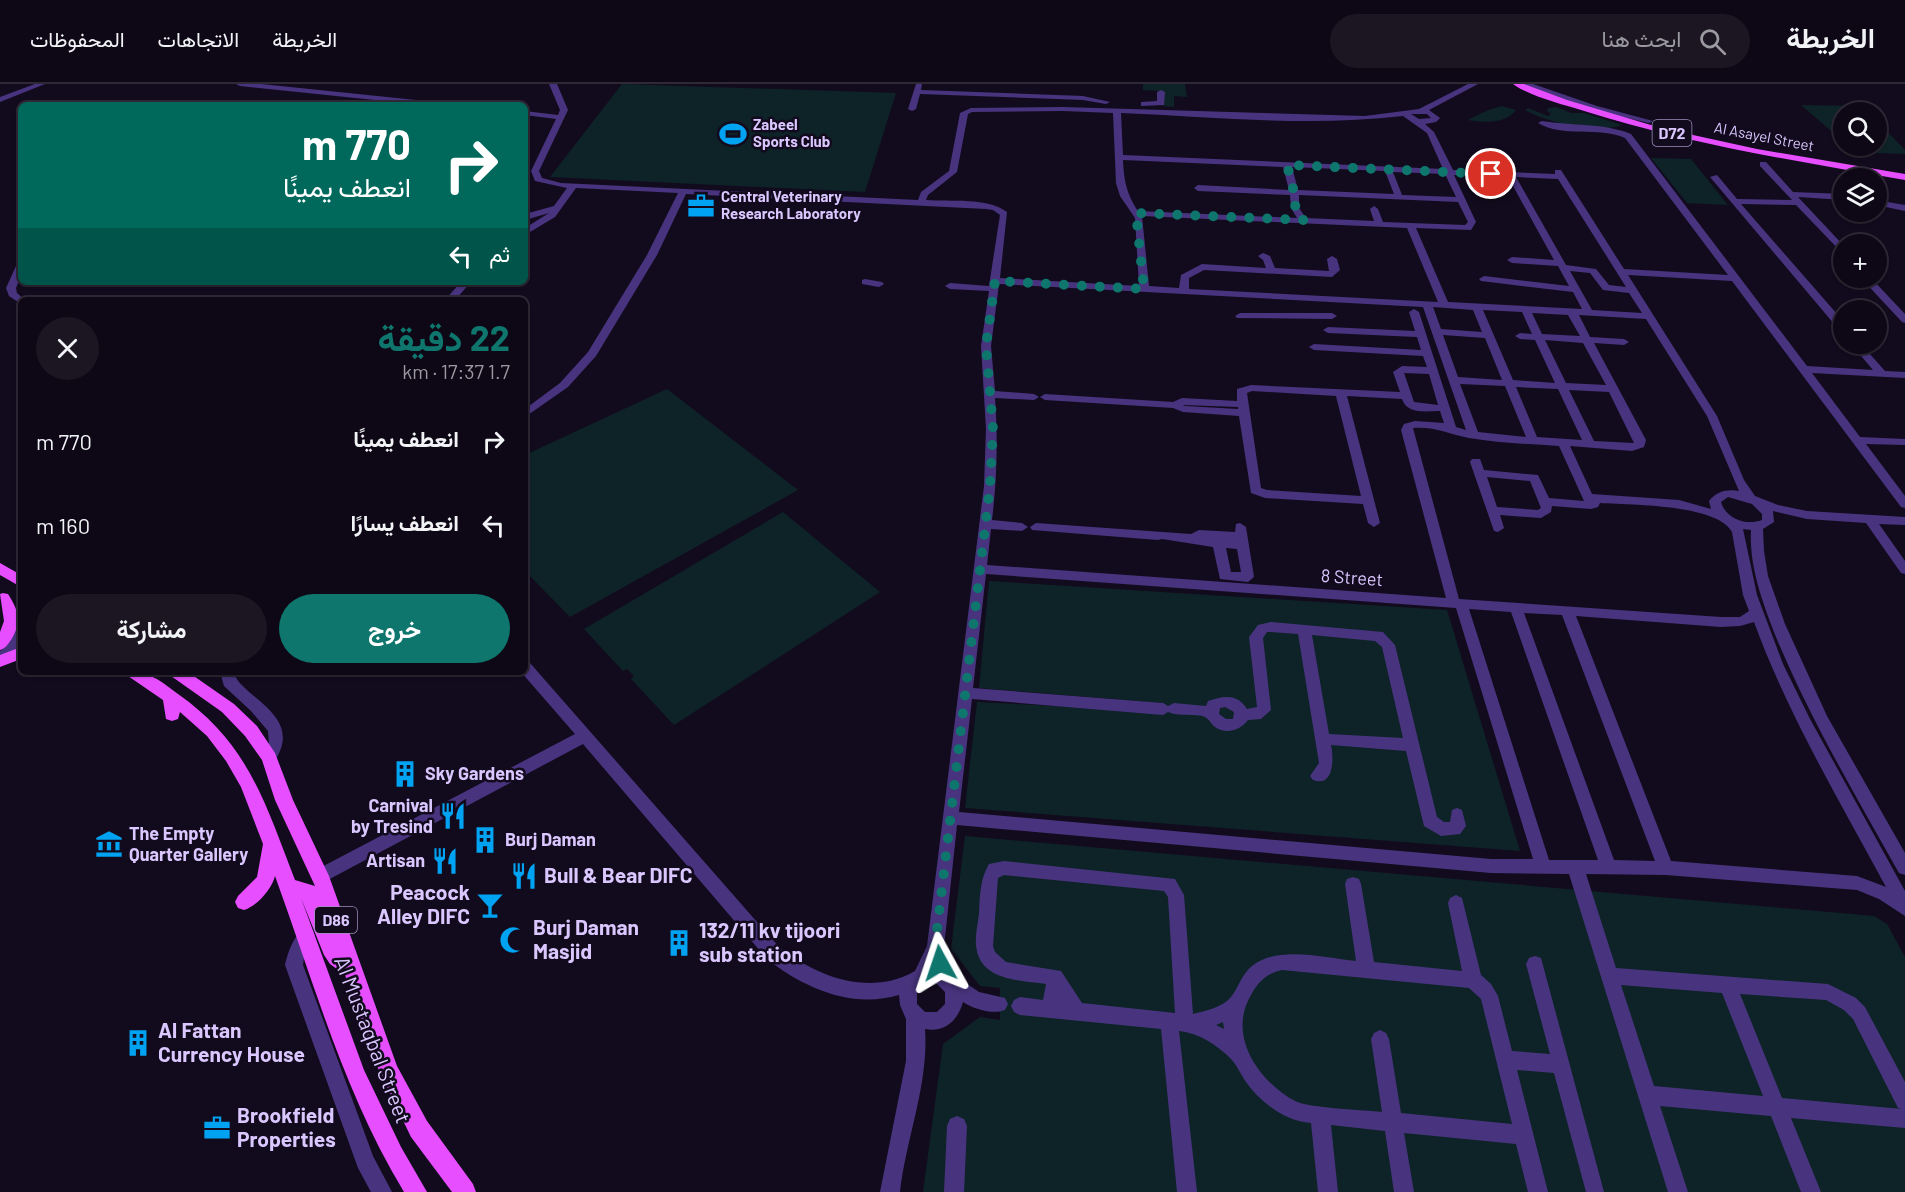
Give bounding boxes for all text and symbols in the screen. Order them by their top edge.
search box [1330,14,1750,68]
text: الخريطة [1786,20,1875,54]
text: ابحث هنا [1601,25,1681,51]
icon: search [1696,25,1729,58]
text: المحفوظات [30,26,125,51]
text: الاتجاهات [158,26,239,51]
text: الخريطة [272,26,337,51]
map controls [1833,102,1887,354]
button: search [1833,102,1887,156]
place label: Zabeel Sports Club [753,115,830,150]
street label: Al Asayel Street [1713,117,1816,155]
text: 770 m [302,118,411,168]
sports icon: Zabeel Sports Club [718,119,748,149]
road number: D72 [1652,120,1692,146]
icon: right [432,126,510,204]
pin [1465,148,1516,199]
icon: arrive [1474,157,1507,190]
button: layers [1833,168,1887,222]
text: انعطف يمينًا [283,170,411,202]
place label: Central Veterinary Research Laboratory [721,187,861,222]
office icon: Central Veterinary Research Laboratory [686,191,716,221]
button: + [1833,234,1887,288]
icon: left [444,240,477,273]
text: ثم [489,240,510,266]
button: − [1833,300,1887,354]
text: 22 دقيقة [378,315,510,358]
button: close [36,317,99,380]
text: 1.7 km · 17:37 [402,359,510,383]
text: انعطف يمينًا [353,425,459,451]
icon: right [477,425,510,458]
text: 770 m [36,428,92,454]
text: انعطف يسارًا [350,509,459,535]
icon: left [477,509,510,542]
text: 160 m [36,512,90,538]
street label: 8 Street [1320,564,1384,590]
button: مشاركة [36,594,267,663]
button: خروج [279,594,510,663]
building icon: Sky Gardens [390,759,420,789]
place label: Sky Gardens [425,762,524,784]
place label: Carnival by Tresind [351,794,433,837]
restaurant icon: Carnival by Tresind [438,801,468,831]
place label: The Empty Quarter Gallery [129,822,248,865]
building icon: Burj Daman [470,825,500,855]
place label: Burj Daman [505,828,596,850]
museum icon: The Empty Quarter Gallery [94,829,124,859]
restaurant icon: Artisan [430,846,460,876]
place label: Artisan [366,849,425,871]
restaurant icon: Bull & Bear DIFC [509,861,539,891]
place label: Bull & Bear DIFC [544,862,693,887]
place label: Peacock Alley DIFC [377,879,470,928]
bar icon: Peacock Alley DIFC [475,890,505,920]
road number: D86 [315,907,357,933]
place label: Burj Daman Masjid [533,914,639,963]
place label: 132/11 kv tijoori sub station [699,917,840,966]
mosque icon: Burj Daman Masjid [498,925,528,955]
building icon: 132/11 kv tijoori sub station [664,928,694,958]
position arrow [908,931,972,995]
street label: Al Mustaqbal Street [330,953,417,1126]
place label: Al Fattan Currency House [158,1017,305,1066]
building icon: Al Fattan Currency House [123,1028,153,1058]
place label: Brookfield Properties [237,1102,336,1151]
office icon: Brookfield Properties [202,1113,232,1143]

